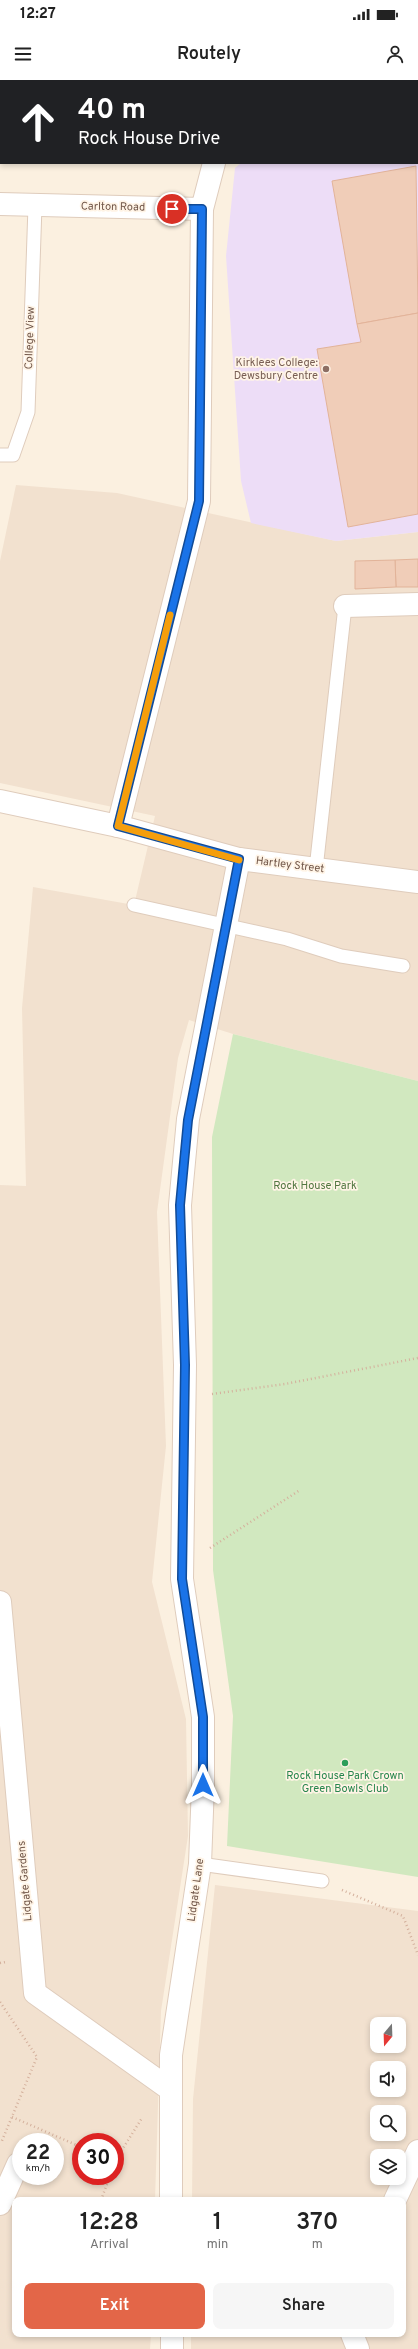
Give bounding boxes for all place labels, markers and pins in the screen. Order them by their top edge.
pin [155,192,189,226]
place label: Kirklees College: Dewsbury Centre [234,356,318,383]
marker: Kirklees College: Dewsbury Centre [321,364,331,374]
marker: Rock House Park Crown Green Bowls Club [340,1758,350,1768]
place label: Rock House Park Crown Green Bowls Club [286,1769,404,1796]

